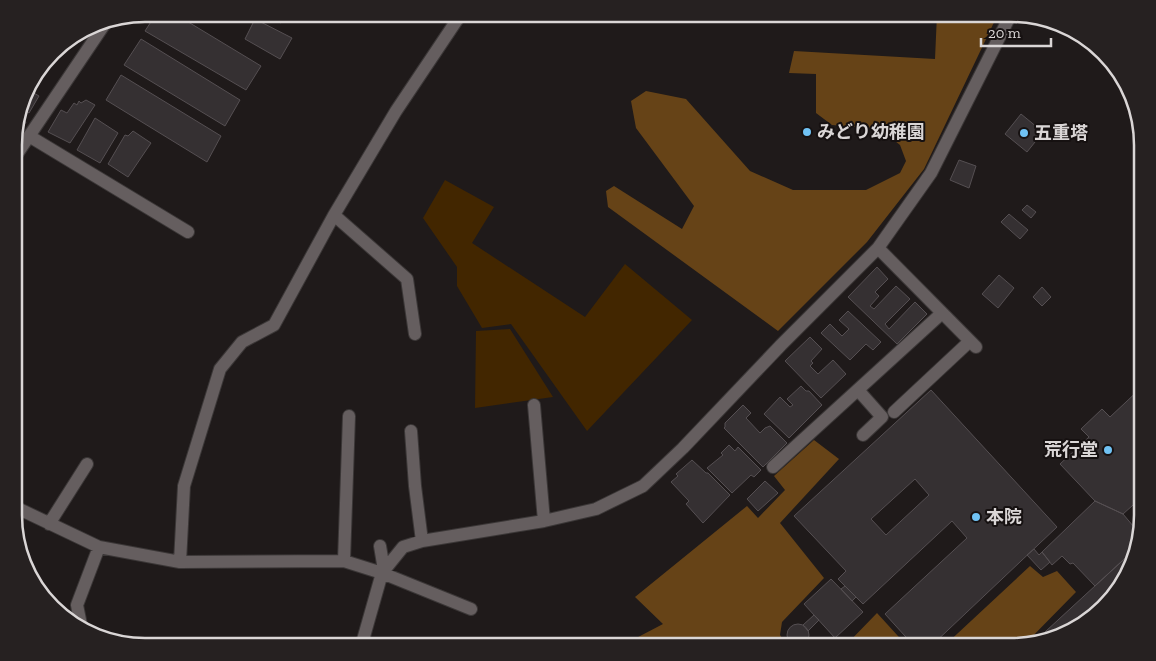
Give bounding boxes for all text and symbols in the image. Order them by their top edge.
scale bar [981,15,1051,47]
text: 20 m [988,24,1021,42]
place label: みどり幼稚園 [817,121,925,143]
place label: 五重塔 [1034,122,1088,144]
marker: みどり幼稚園 [801,126,813,138]
marker: 五重塔 [1018,127,1030,139]
place label: 荒行堂 [1044,439,1098,461]
marker: 荒行堂 [1102,444,1114,456]
place label: 本院 [986,506,1022,528]
marker: 本院 [970,511,982,523]

